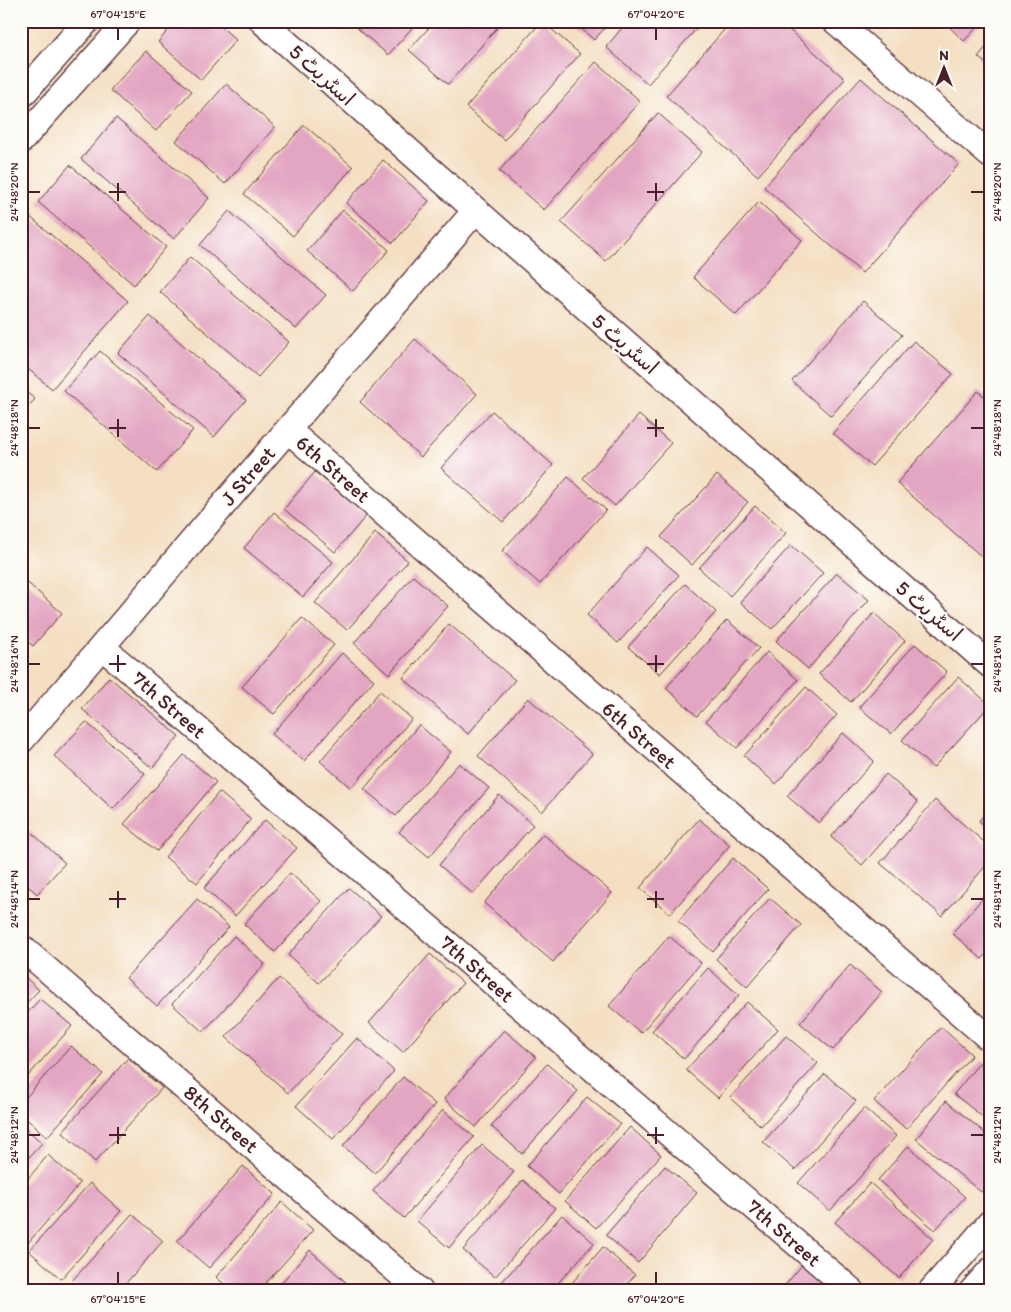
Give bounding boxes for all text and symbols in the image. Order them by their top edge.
text: 67°04'15"E [90,7,146,21]
text: 67°04'20"E [627,7,685,21]
street label: اسٹریٹ 5 [284,39,360,111]
north arrow [918,42,968,92]
text: N [939,47,949,64]
text: 24°48'20"N [7,162,21,222]
text: 24°48'20"N [990,162,1004,222]
street label: اسٹریٹ 5 [587,308,664,379]
text: 24°48'18"N [7,399,21,457]
text: 24°48'18"N [990,399,1004,457]
street label: 6th Street [291,430,376,508]
street label: J Street [215,441,280,510]
street label: اسٹریٹ 5 [891,575,968,646]
text: 24°48'16"N [7,635,21,693]
text: 24°48'16"N [990,635,1004,693]
street label: 7th Street [127,666,211,744]
street label: 6th Street [597,696,682,774]
text: 24°48'14"N [7,870,21,928]
text: 24°48'14"N [990,870,1004,928]
street label: 7th Street [435,930,519,1008]
street label: 8th Street [179,1079,264,1158]
text: 24°48'12"N [7,1106,21,1164]
text: 24°48'12"N [990,1106,1004,1164]
street label: 7th Street [742,1194,826,1272]
text: 67°04'15"E [90,1292,146,1306]
text: 67°04'20"E [627,1292,685,1306]

